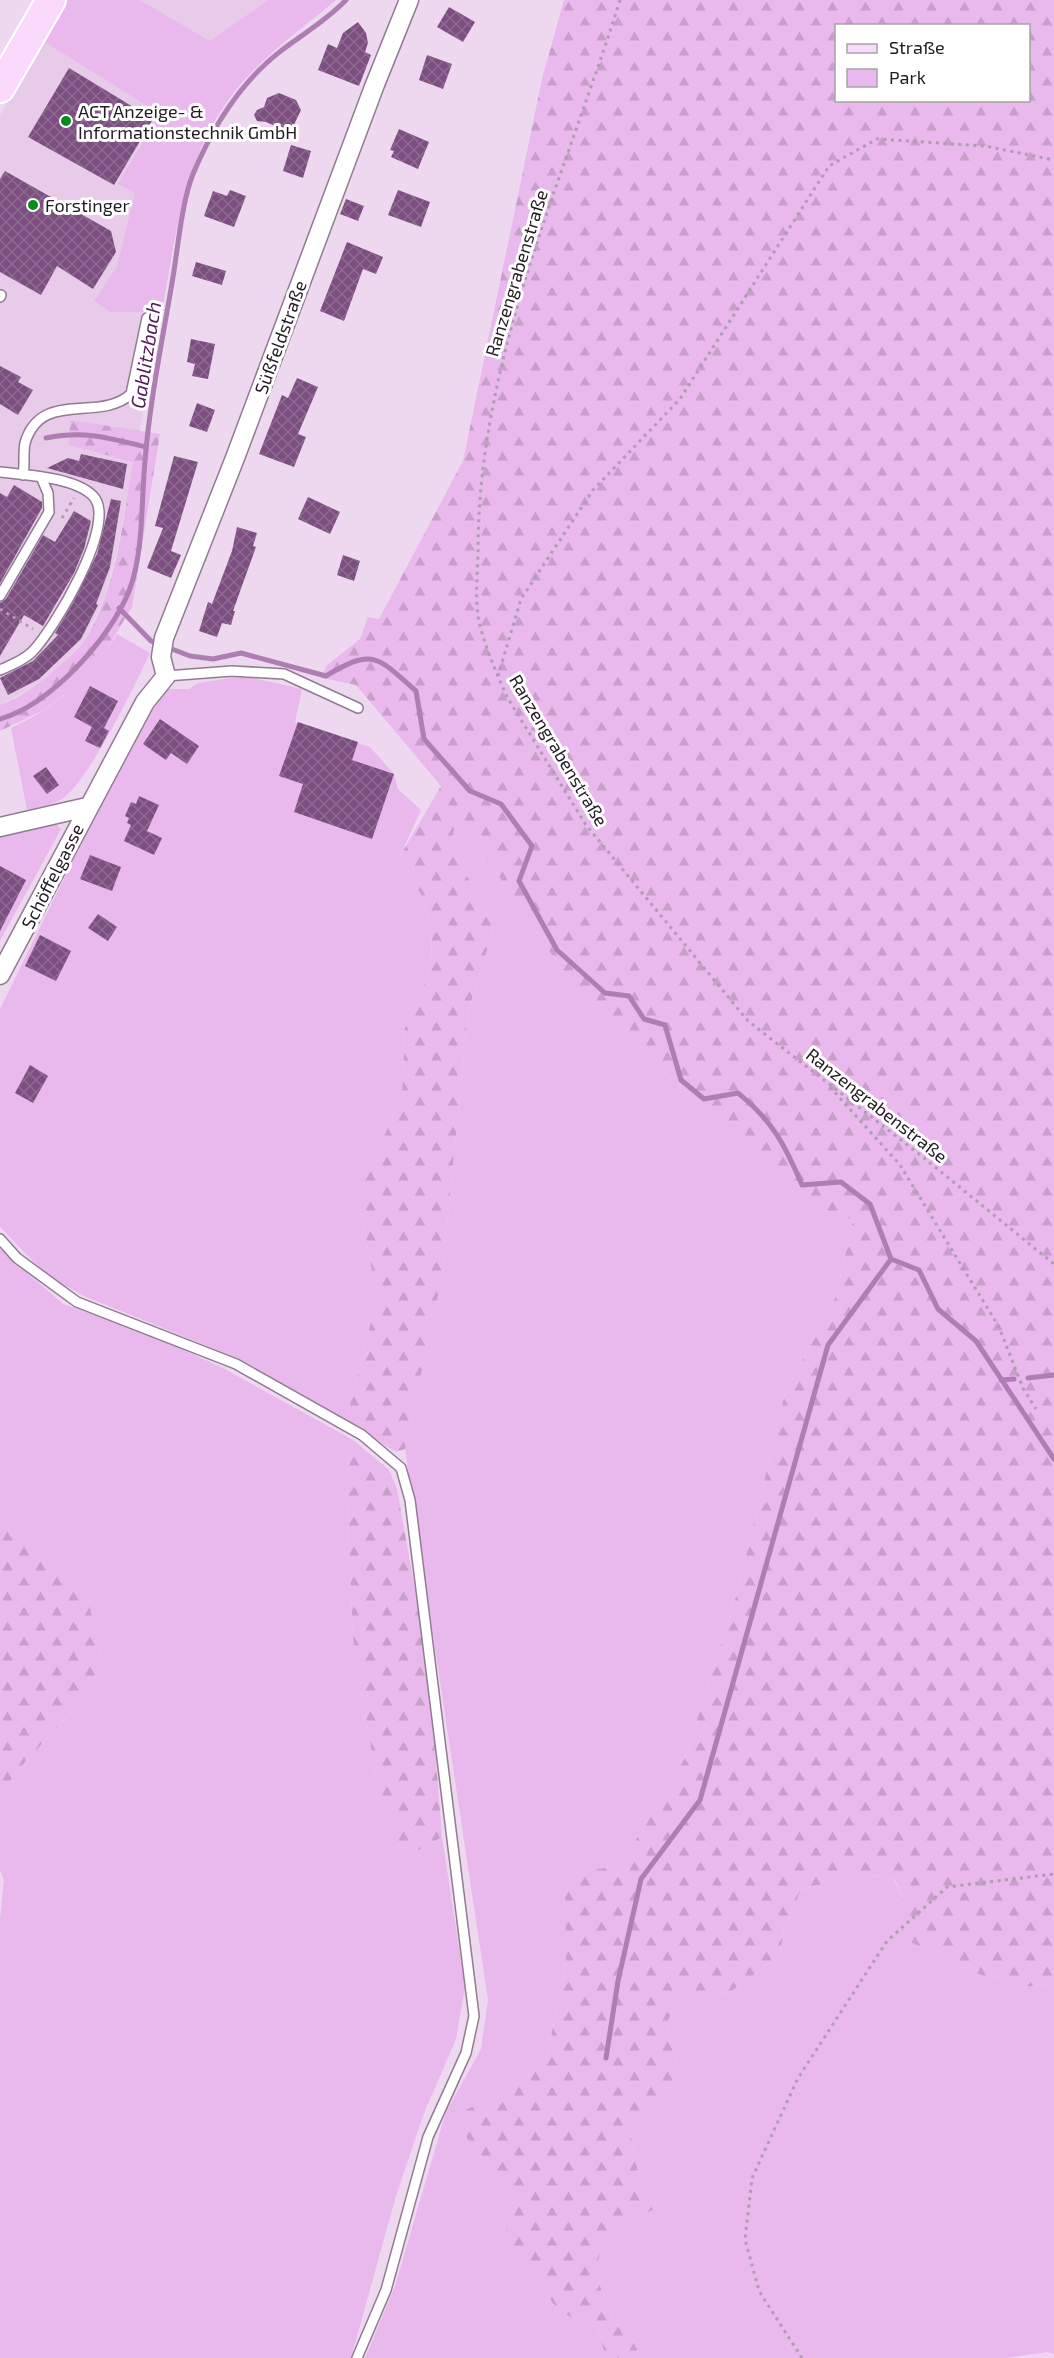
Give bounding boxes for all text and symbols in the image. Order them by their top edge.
legend [835,24,1030,102]
text: Straße [889,36,945,58]
text: Park [889,66,926,88]
place label: ACT Anzeige- & Informationstechnik GmbH [78,100,297,143]
marker: ACT Anzeige- & Informationstechnik GmbH [59,114,73,128]
street label: Ranzengrabenstraße [480,187,552,359]
place label: Forstinger [45,194,130,216]
marker: Forstinger [26,198,40,212]
street label: Süßfeldstraße [249,277,311,397]
water label: Gablitzbach [125,300,165,410]
street label: Ranzengrabenstraße [505,670,613,830]
street label: Schöffelgasse [16,820,88,932]
street label: Ranzengrabenstraße [802,1043,952,1167]

